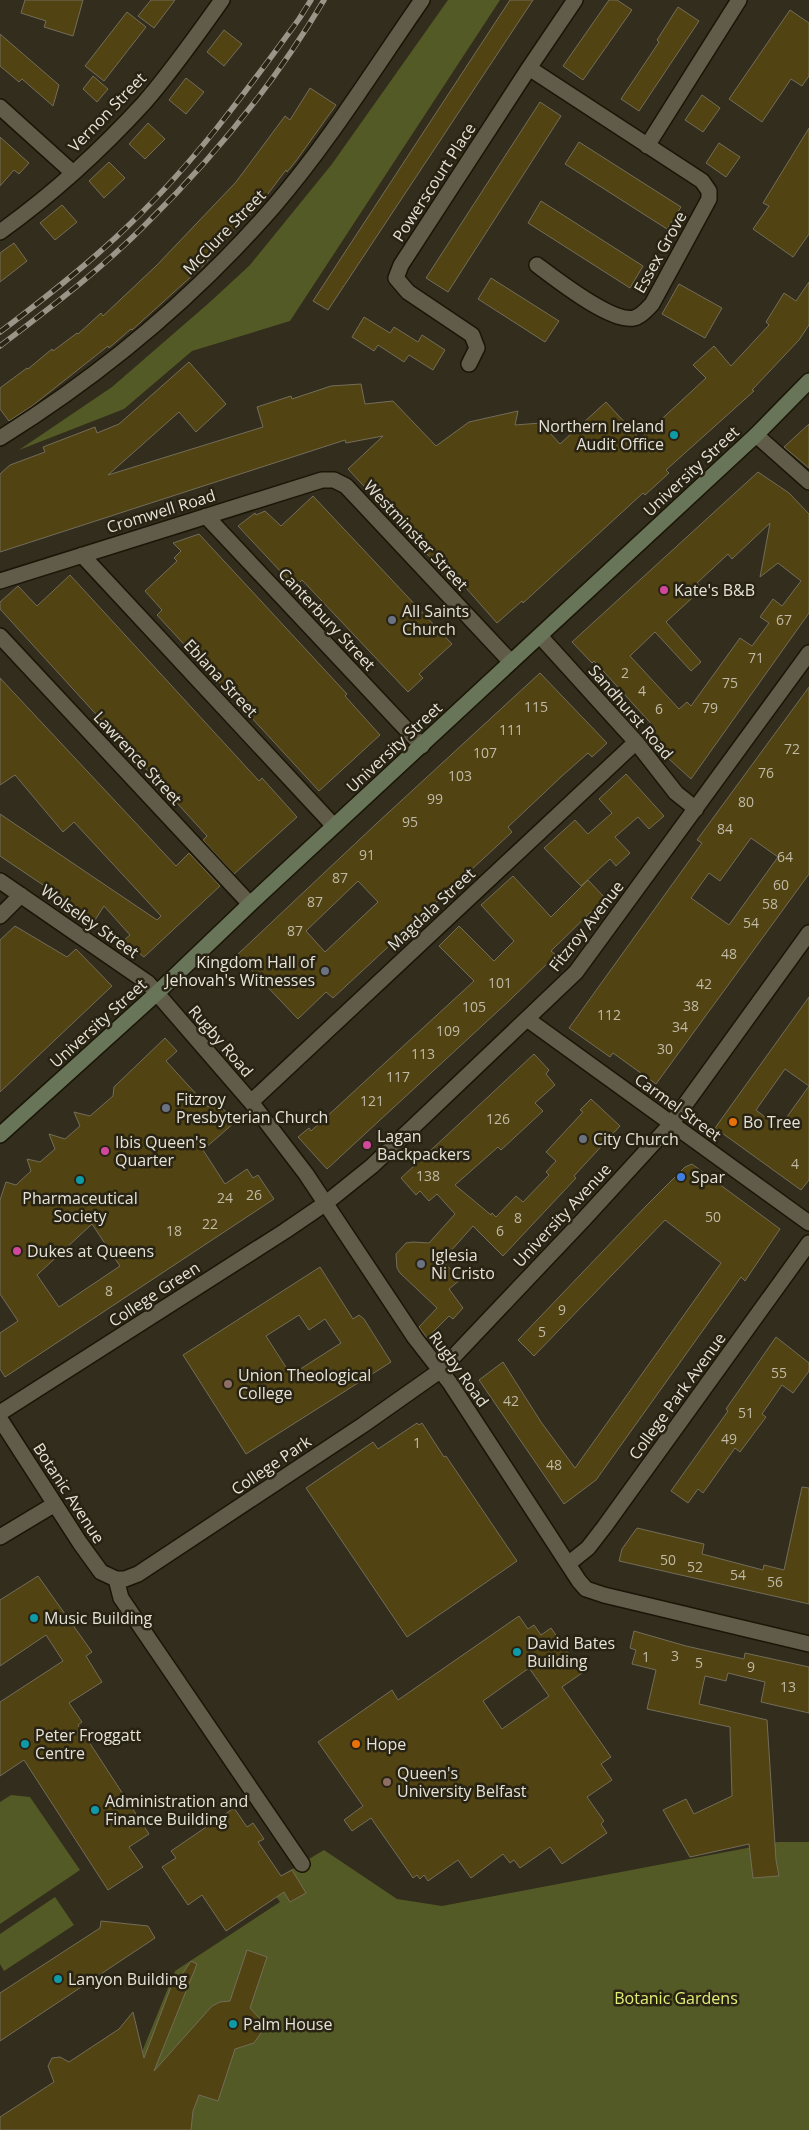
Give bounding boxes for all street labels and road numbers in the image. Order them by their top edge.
street label: Vernon Street [63,67,151,157]
street label: Powerscourt Place [387,118,481,246]
street label: McClure Street [178,184,270,279]
street label: Essex Grove [628,207,692,297]
street label: University Street [638,421,744,521]
street label: Westminster Street [359,475,473,595]
street label: Cromwell Road [104,484,218,538]
street label: Canterbury Street [274,563,381,675]
street label: Eblana Street [179,634,263,722]
street label: Sandhurst Road [584,660,678,764]
street label: University Street [341,697,447,797]
street label: Lawrence Street [89,706,187,810]
street label: Magdala Street [382,862,480,955]
street label: Fitzroy Avenue [544,876,628,976]
street label: Wolseley Street [37,879,144,963]
street label: University Street [45,973,151,1072]
street label: Rugby Road [184,1000,258,1082]
street label: Carmel Street [630,1068,726,1146]
street label: University Avenue [508,1158,616,1272]
street label: College Green [104,1256,204,1332]
street label: Rugby Road [424,1327,494,1411]
street label: College Park Avenue [623,1328,731,1464]
street label: College Park [227,1430,316,1500]
street label: Botanic Avenue [28,1438,110,1548]

